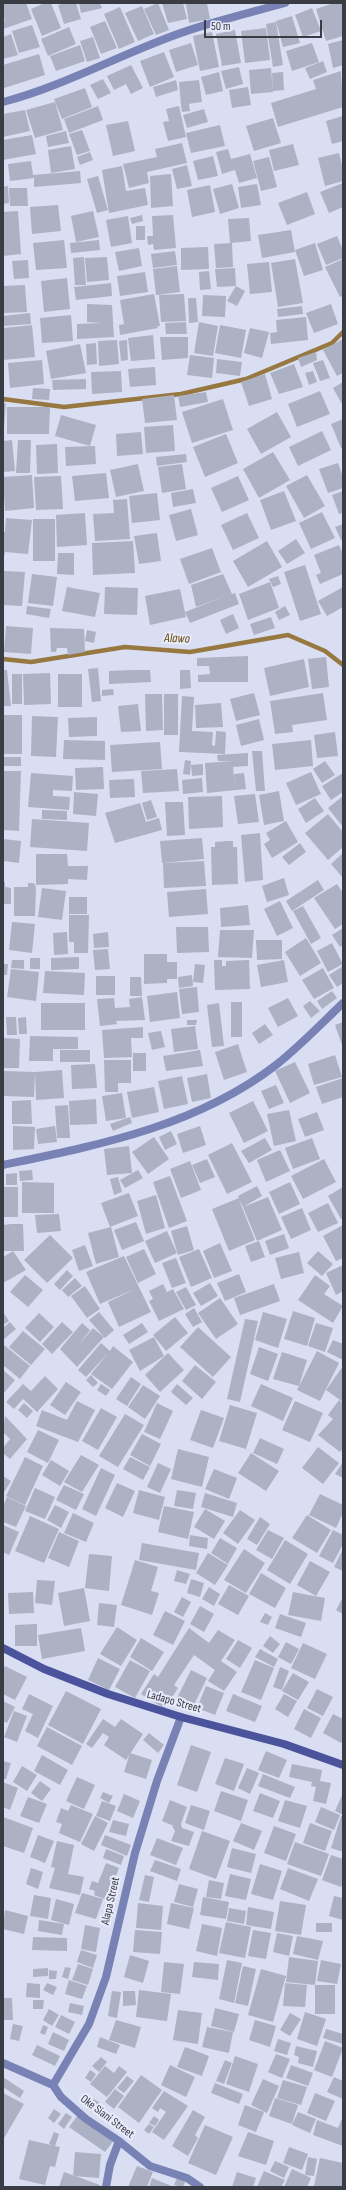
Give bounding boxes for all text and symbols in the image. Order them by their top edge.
scale bar [206,12,324,38]
text: 50 m [211,19,231,34]
water label: Alawo [164,631,190,647]
street label: Ladapo Street [145,1687,203,1717]
street label: Alapa Street [98,1876,124,1926]
street label: Oke Siani Street [77,2092,137,2142]

